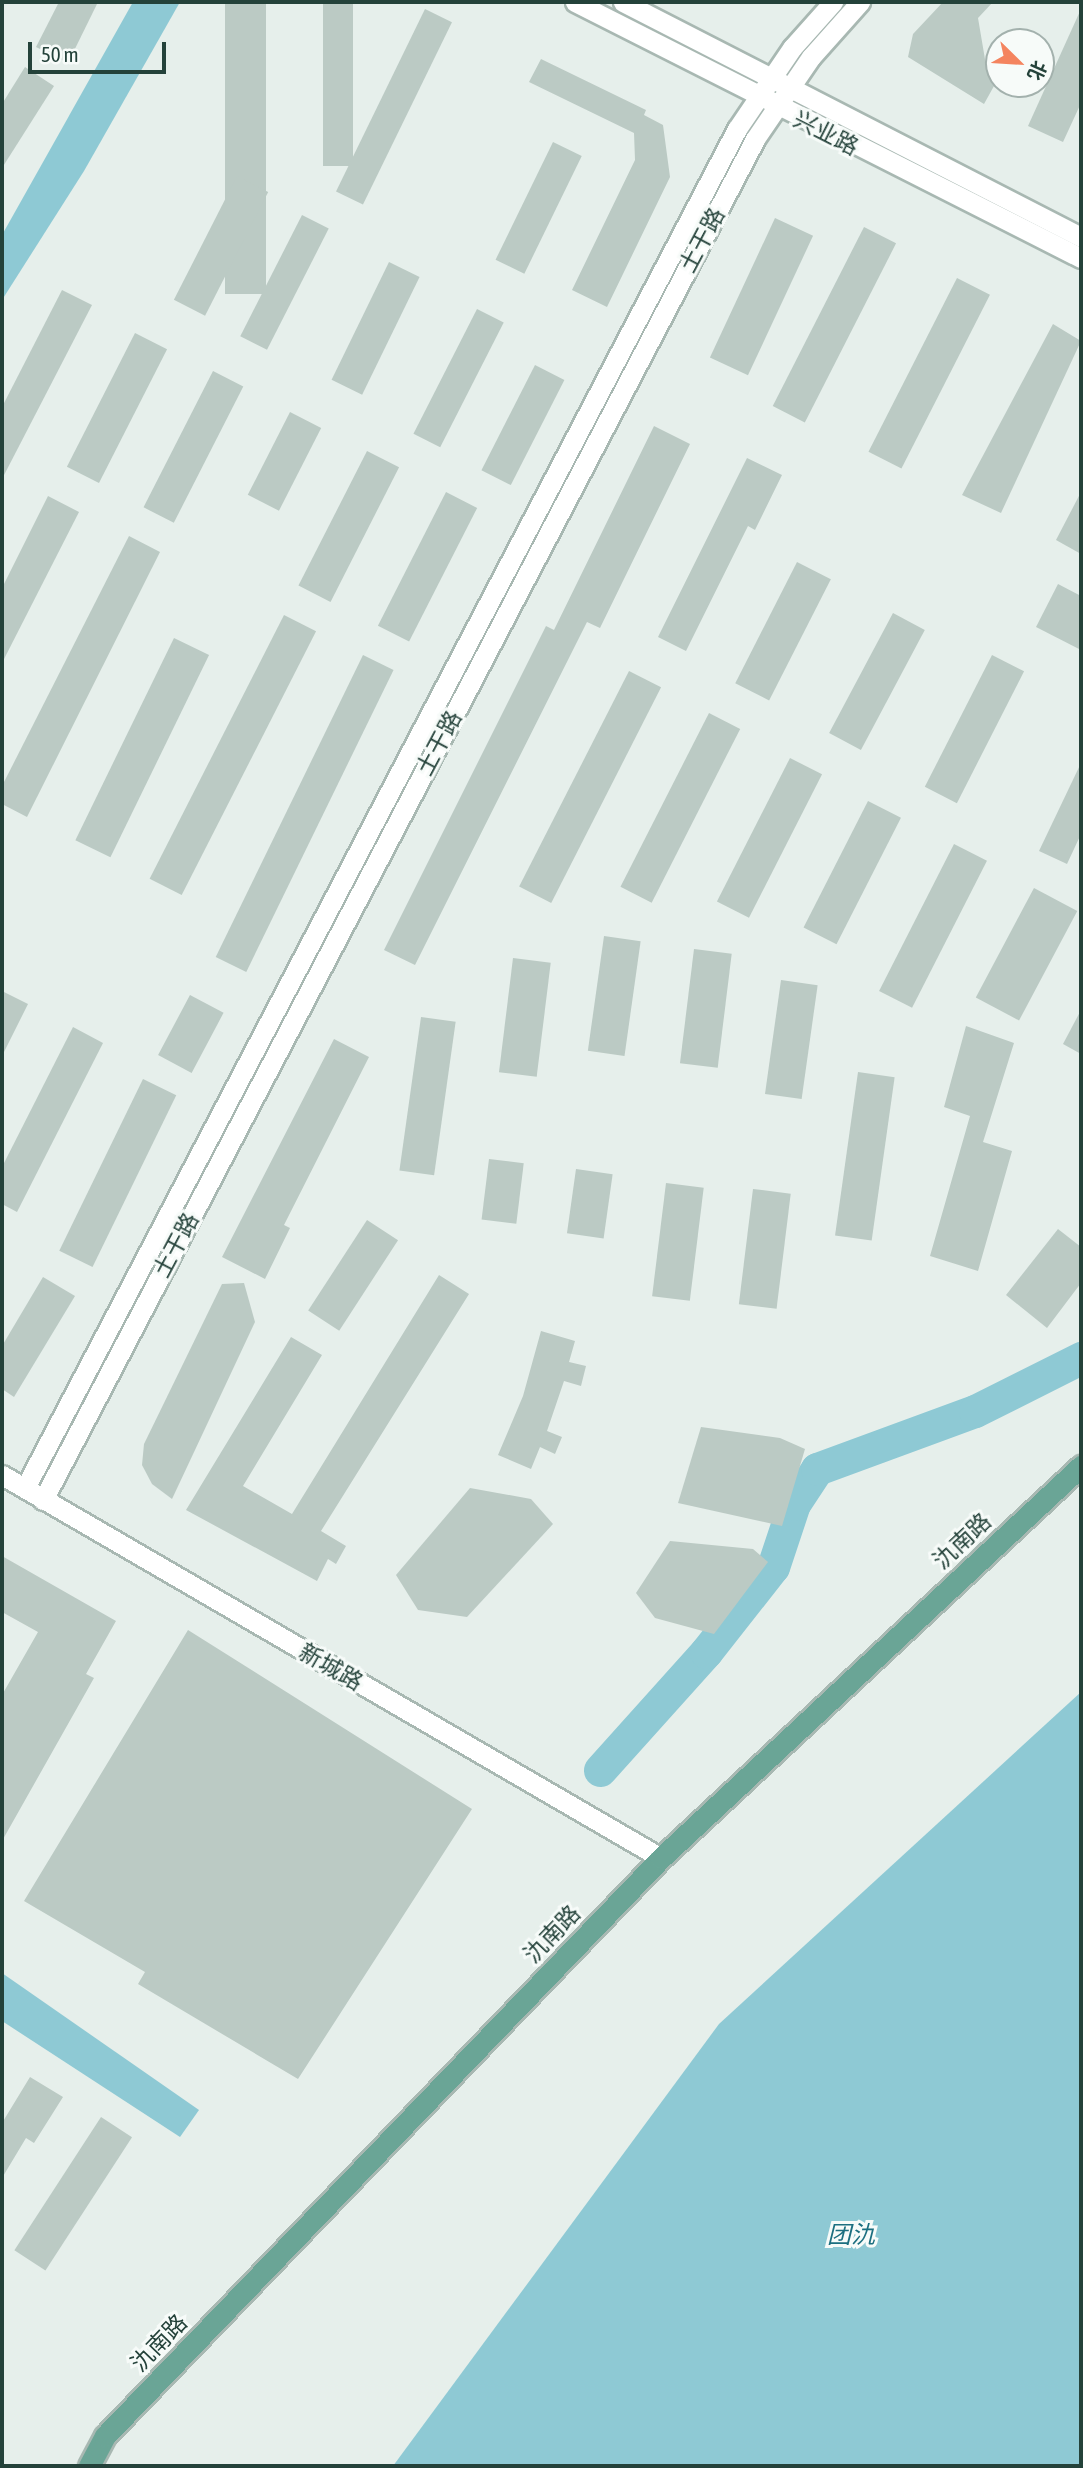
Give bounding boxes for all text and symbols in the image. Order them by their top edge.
scale bar [32,28,170,72]
north arrow [985,28,1055,98]
text: 50 m [41,42,79,66]
text: 北 [1023,58,1051,84]
street label: 兴业路 [789,105,863,161]
street label: 土干路 [674,203,730,277]
street label: 土干路 [411,706,467,780]
street label: 土干路 [148,1208,204,1282]
street label: 氿南路 [927,1507,997,1575]
street label: 新城路 [294,1638,368,1696]
street label: 氿南路 [518,1900,586,1968]
water label: 团氿 [827,2221,875,2249]
street label: 氿南路 [125,2309,193,2377]

